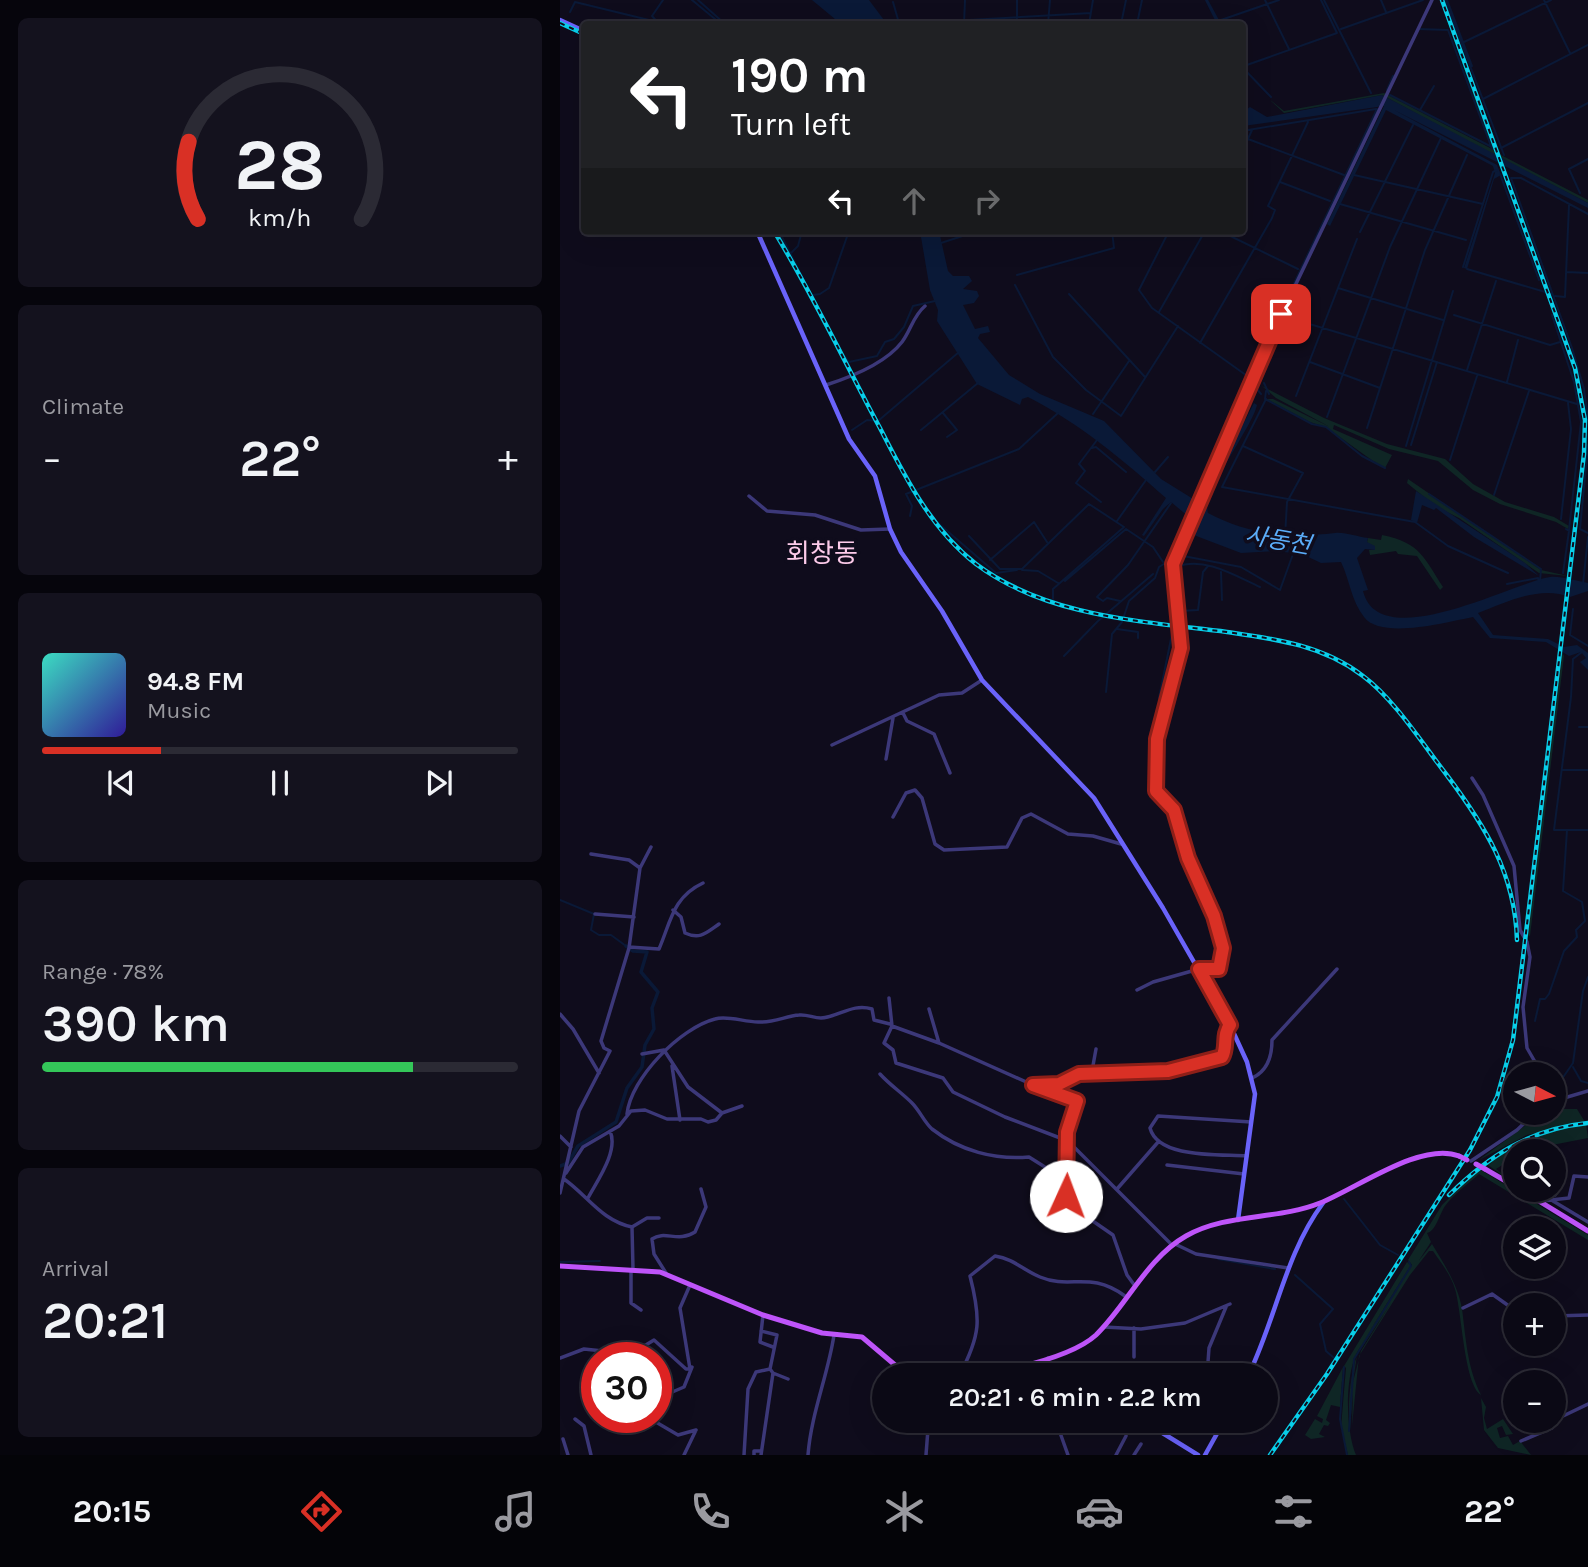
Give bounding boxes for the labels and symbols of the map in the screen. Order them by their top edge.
pin [1251,284,1311,344]
water label: 사동천 [1243,520,1316,560]
district label: 회창동 [786,538,858,569]
north arrow [1503,1062,1566,1125]
position arrow [1029,1159,1103,1233]
speed limit sign: 30 [581,1342,672,1433]

